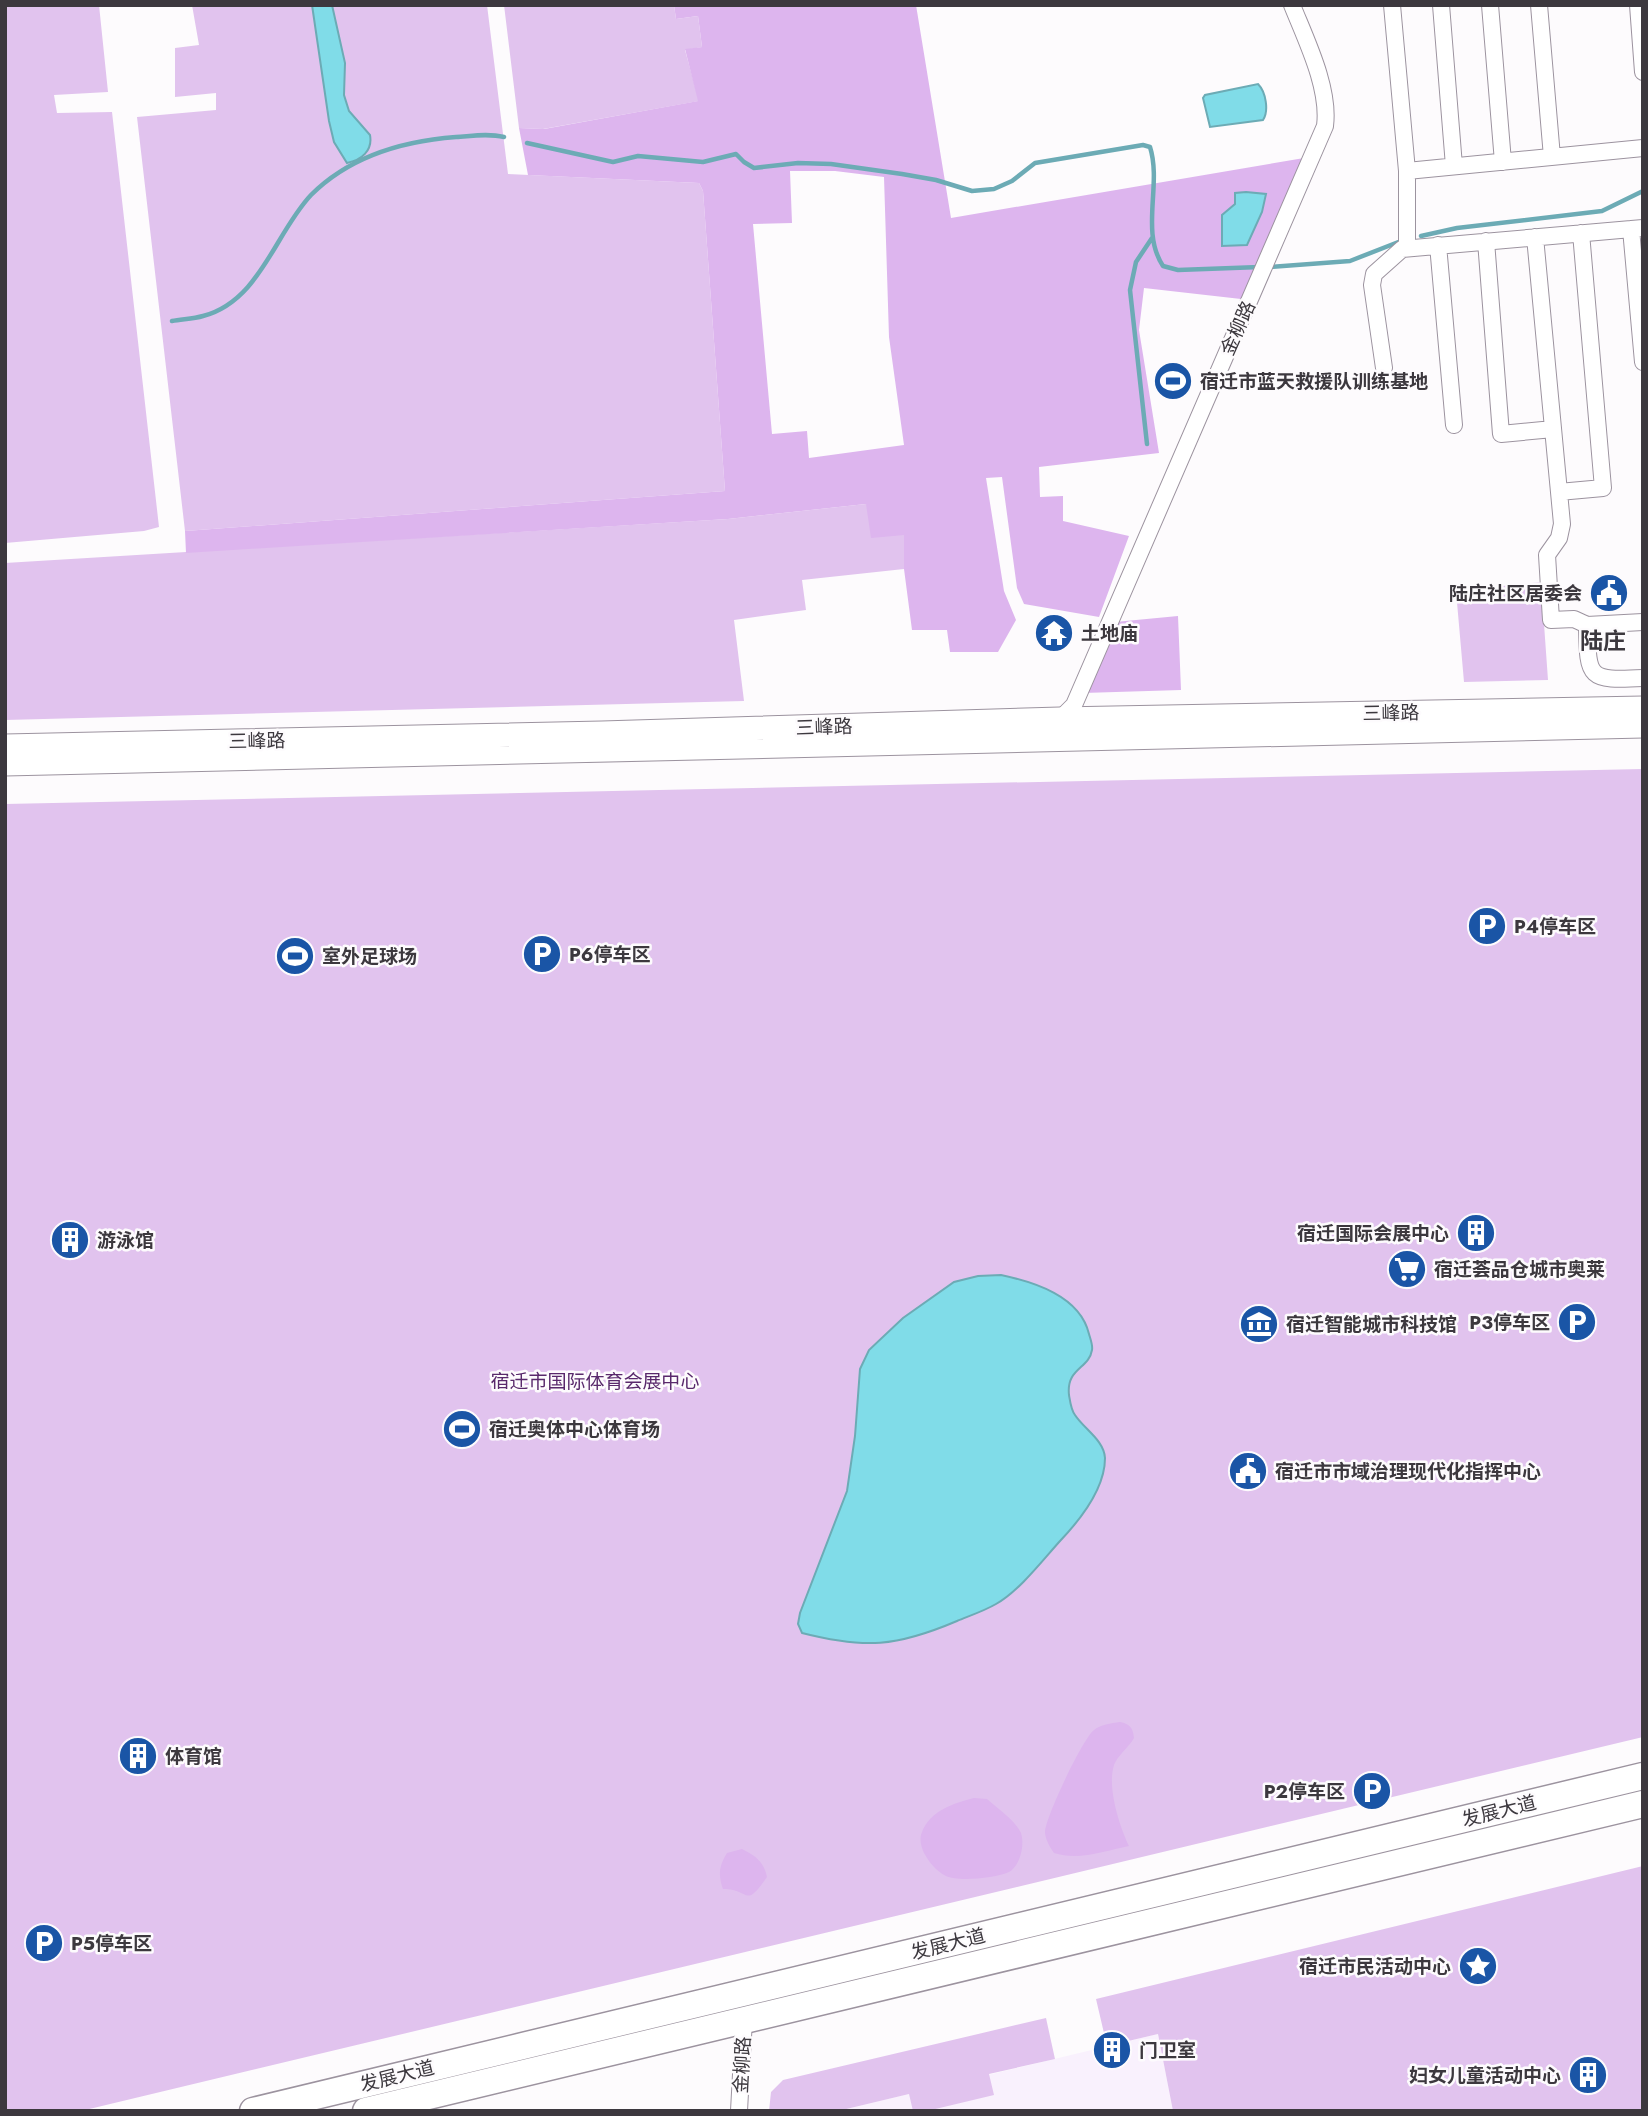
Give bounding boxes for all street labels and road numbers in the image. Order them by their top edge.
street label: 金柳路 [1214,296,1262,360]
street label: 三峰路 [1362,699,1420,727]
street label: 三峰路 [795,713,853,741]
street label: 三峰路 [228,727,286,755]
street label: 发展大道 [1459,1789,1539,1833]
street label: 发展大道 [908,1922,988,1966]
street label: 金柳路 [727,2036,757,2094]
street label: 发展大道 [357,2054,437,2098]

